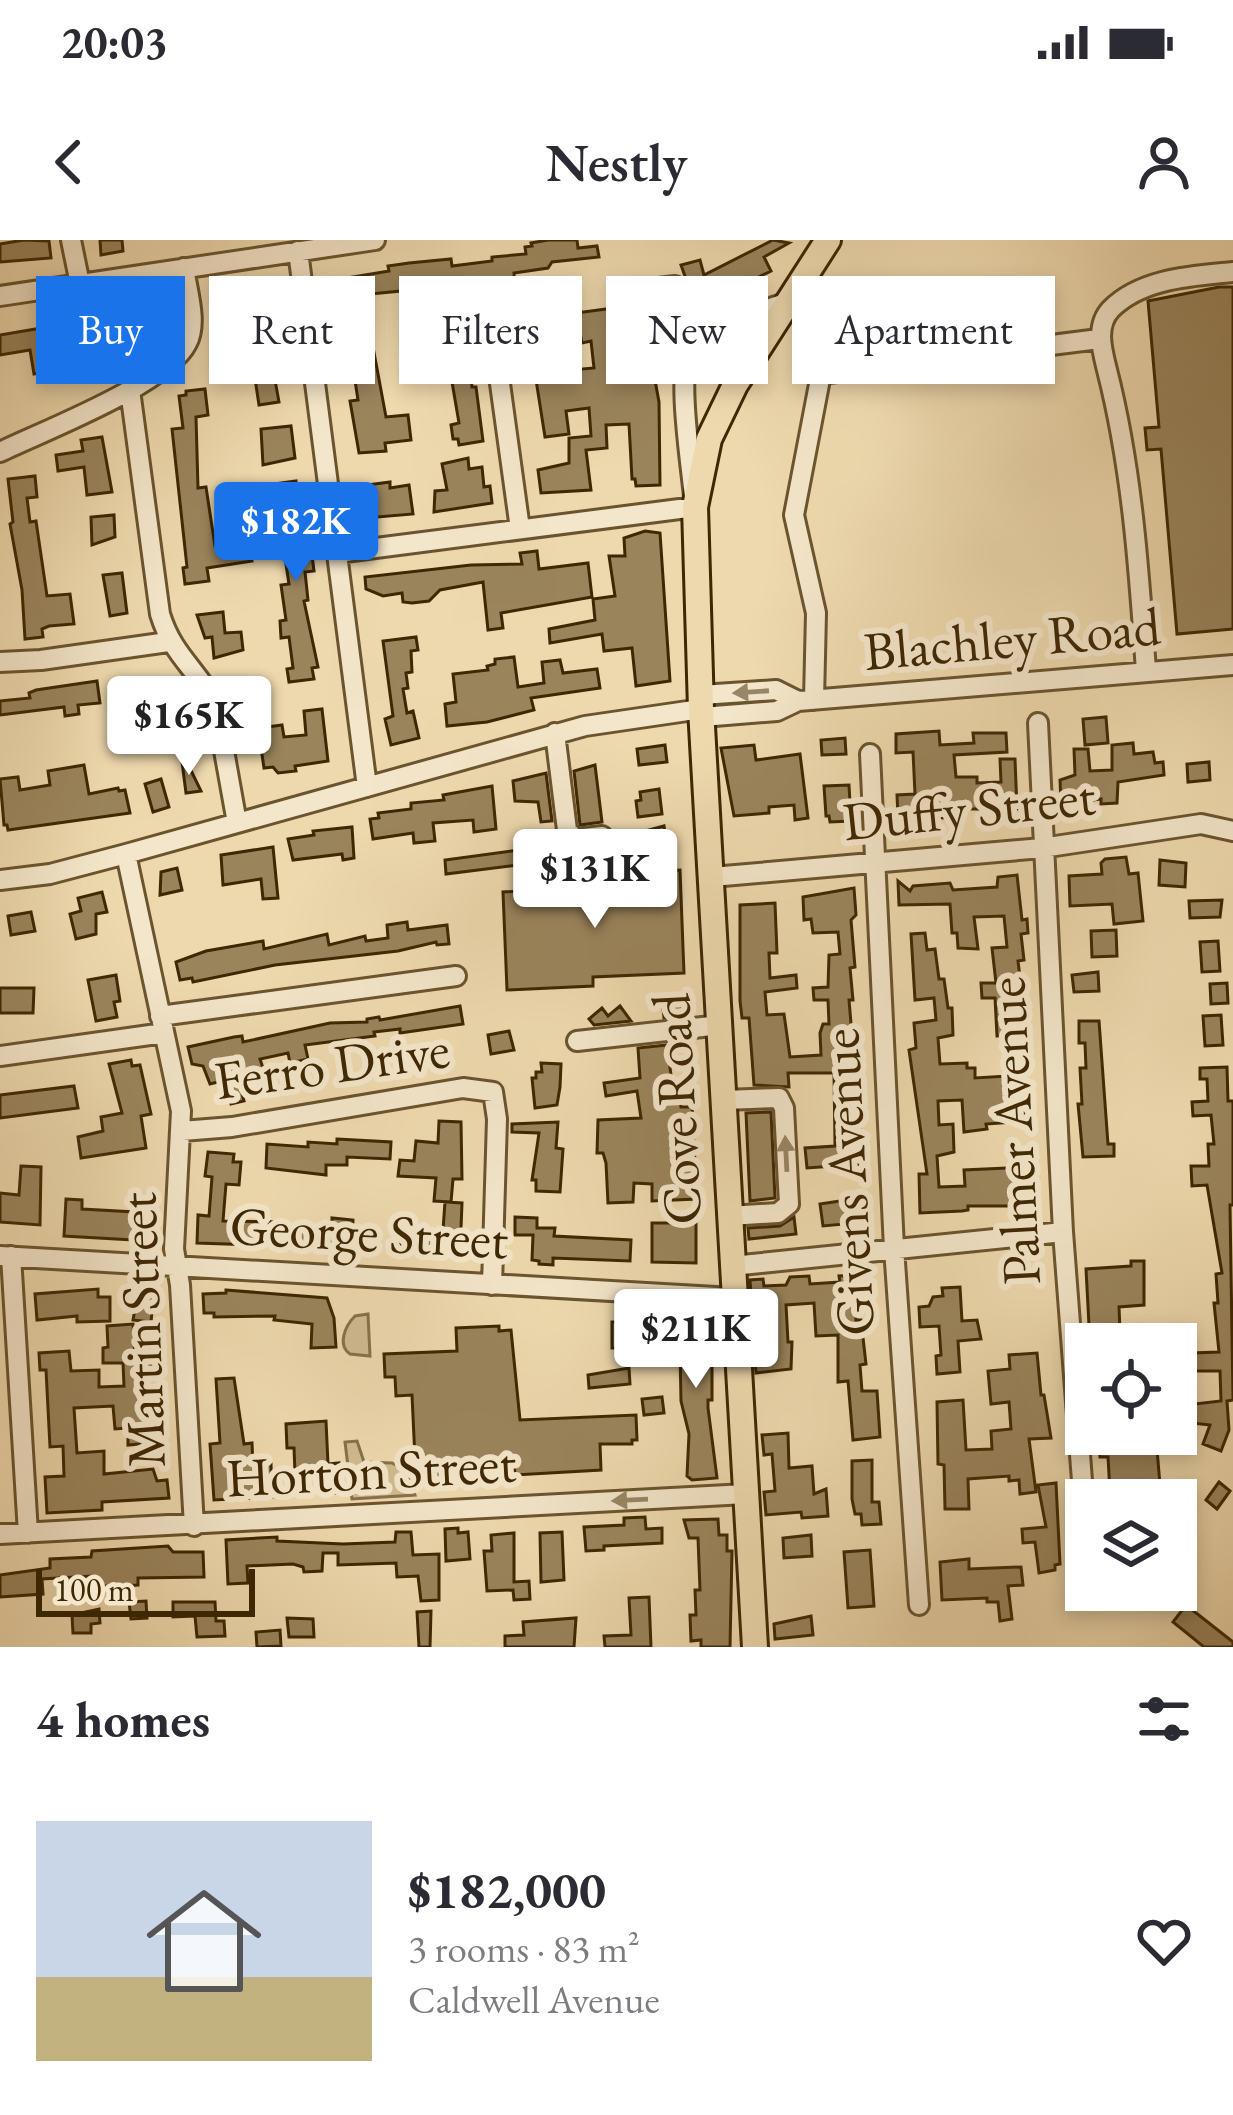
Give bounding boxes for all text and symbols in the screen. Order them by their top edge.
text: 20:03 [60,13,168,71]
text: Nestly [546,127,687,197]
icon: back [36,129,102,195]
icon: person [1131,129,1197,195]
chip: Buy [36,276,185,384]
chip: Rent [209,276,375,384]
chip: Filters [399,276,582,384]
chip: New [606,276,768,384]
chip: Apartment [792,276,1055,384]
pin: $182K [212,482,380,584]
text: $182K [241,495,351,546]
street label: Blachley Road [861,590,1164,686]
pin: $165K [105,676,273,778]
one-way arrow [732,682,769,701]
text: $165K [134,689,244,740]
street label: Duffy Street [839,760,1099,856]
pin: $131K [511,829,679,931]
text: $131K [540,842,650,893]
street label: Palmer Avenue [970,975,1056,1287]
street label: Cove Road [635,991,717,1226]
street label: Ferro Drive [210,1013,454,1115]
street label: Givens Avenue [804,1027,890,1337]
one-way arrow [776,1134,795,1172]
street label: George Street [228,1190,510,1274]
street label: Martin Street [101,1191,181,1469]
pin: $211K [612,1289,780,1391]
text: $211K [641,1302,751,1353]
map controls [1065,1323,1197,1611]
button: locate [1065,1323,1197,1455]
street label: Horton Street [224,1427,518,1513]
button: layers [1065,1479,1197,1611]
one-way arrow [610,1491,648,1510]
scale bar [36,1563,255,1616]
text: 100 m [54,1568,134,1611]
text: 4 homes [36,1686,210,1752]
icon: filters [1131,1686,1197,1752]
text: $182,000 [408,1857,606,1923]
icon: home [132,1869,276,2013]
icon: heart [1131,1908,1197,1974]
text: 3 rooms · 83 m² [408,1923,640,1974]
text: Caldwell Avenue [408,1974,660,2025]

